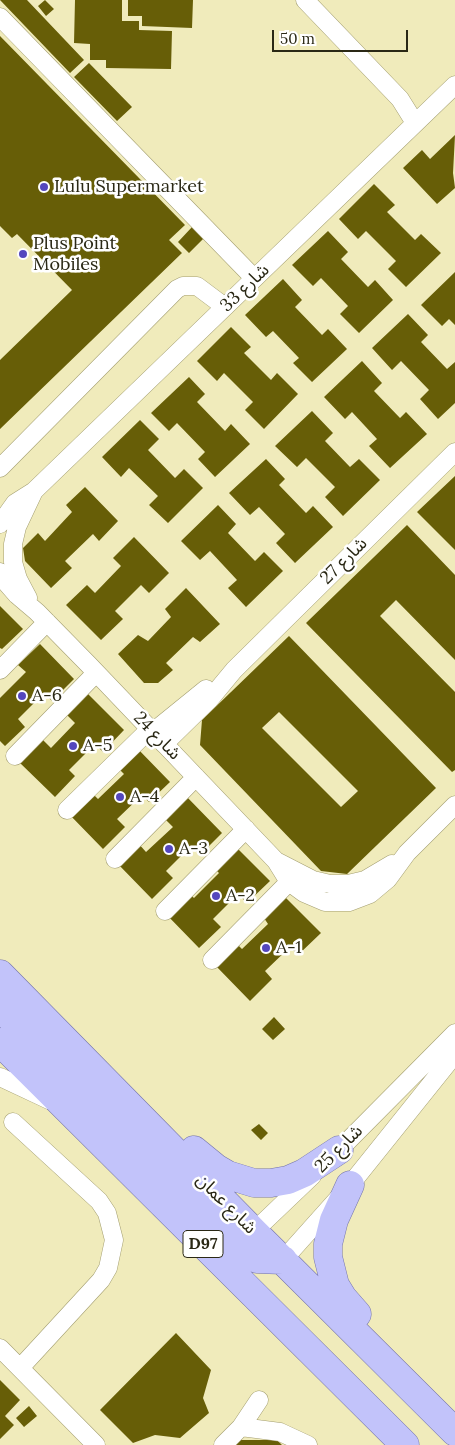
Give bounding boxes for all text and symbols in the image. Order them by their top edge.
scale bar [275,20,411,52]
text: 50 m [280,29,315,48]
place label: Lulu Supermarket [54,176,204,198]
marker: Lulu Supermarket [38,181,50,193]
place label: Plus Point Mobiles [33,233,117,276]
marker: Plus Point Mobiles [17,248,29,260]
street label: شارع 33 [216,259,274,317]
street label: شارع 27 [316,533,372,589]
place label: A-6 [32,685,62,707]
marker: A-6 [16,690,28,702]
street label: شارع 24 [129,707,185,765]
place label: A-5 [83,735,113,757]
marker: A-5 [67,740,79,752]
place label: A-4 [130,786,159,808]
marker: A-4 [114,791,126,803]
place label: A-3 [179,838,208,860]
marker: A-3 [163,843,175,855]
place label: A-2 [226,885,255,907]
marker: A-2 [210,890,222,902]
place label: A-1 [276,937,302,959]
marker: A-1 [260,942,272,954]
street label: شارع 25 [310,1120,368,1178]
street label: شارع عمان [191,1169,261,1239]
road number: D97 [183,1230,223,1258]

